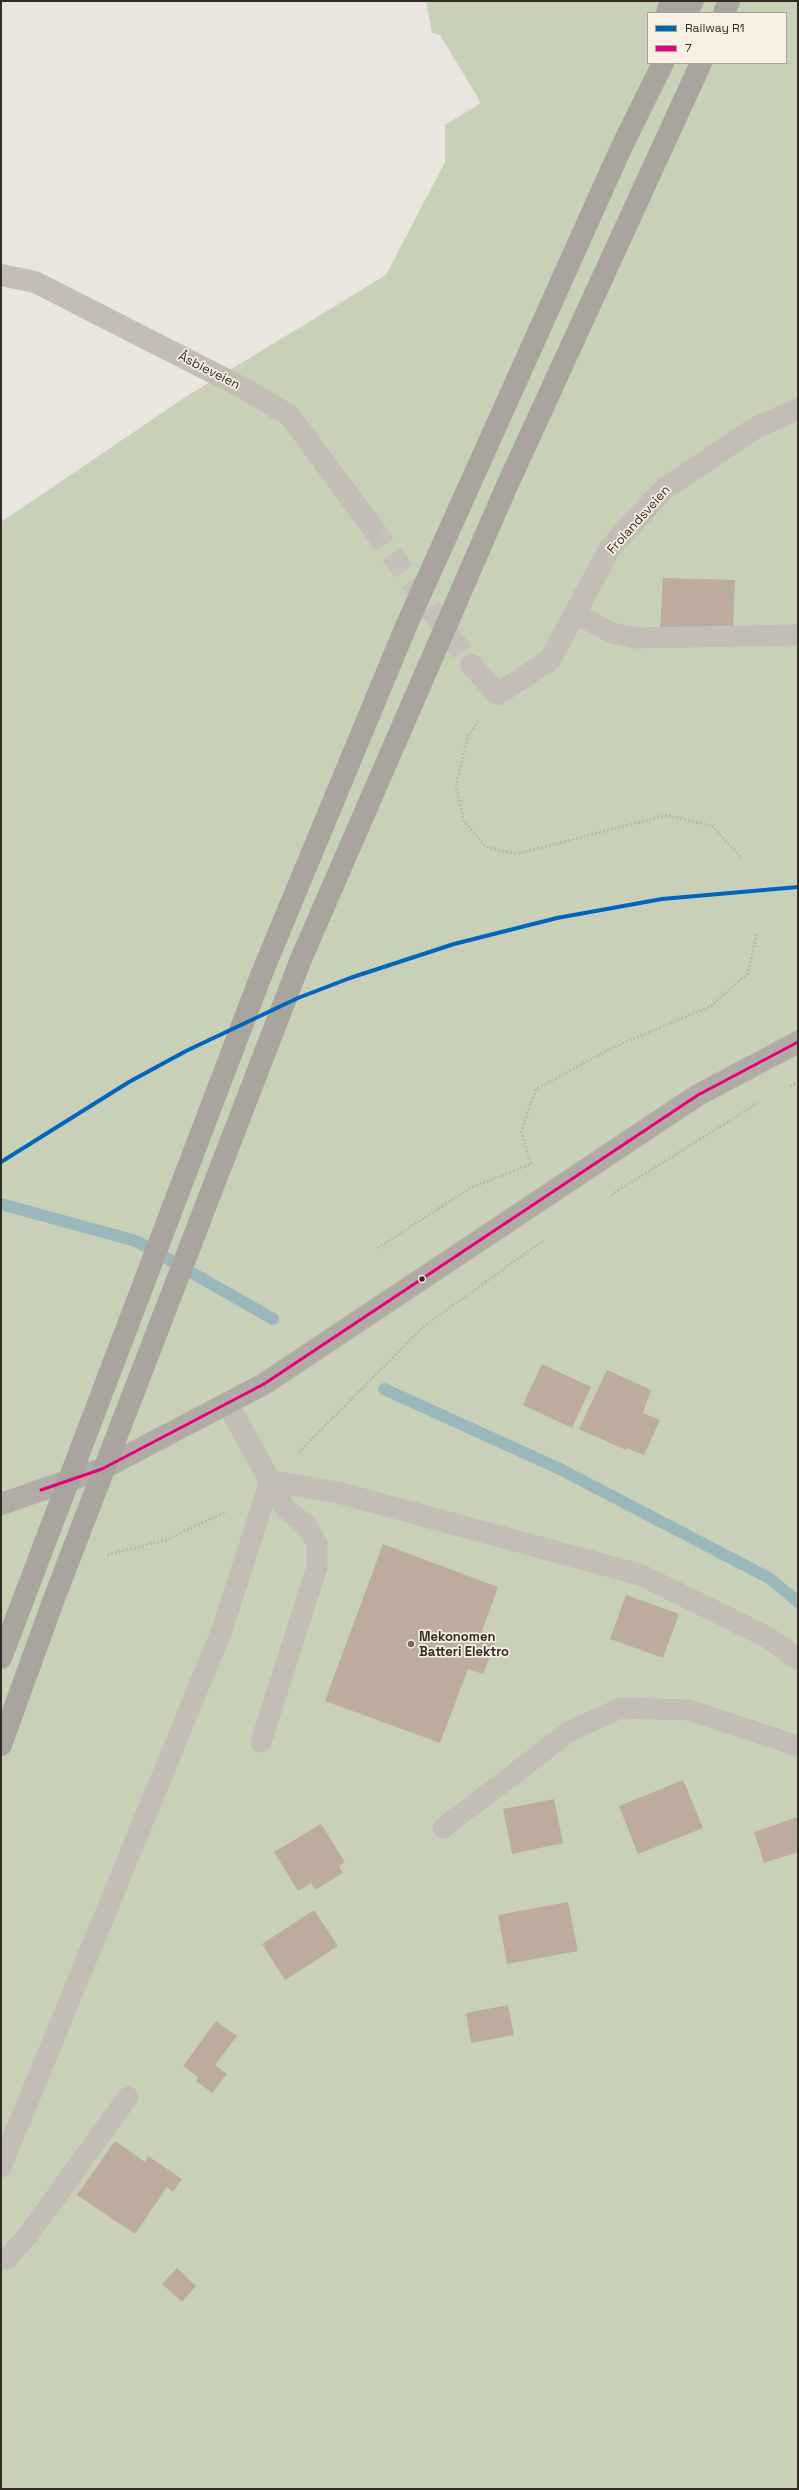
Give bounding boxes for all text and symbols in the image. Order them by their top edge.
legend [647,12,787,64]
text: Railway R1 [685,20,745,36]
text: 7 [685,40,692,56]
street label: Åsbieveien [175,349,243,393]
street label: Frolandsveien [604,483,674,557]
unlabelled marker [417,1274,427,1284]
place label: Mekonomen Batteri Elektro [419,1629,509,1660]
marker: Mekonomen Batteri Elektro [406,1639,416,1649]

